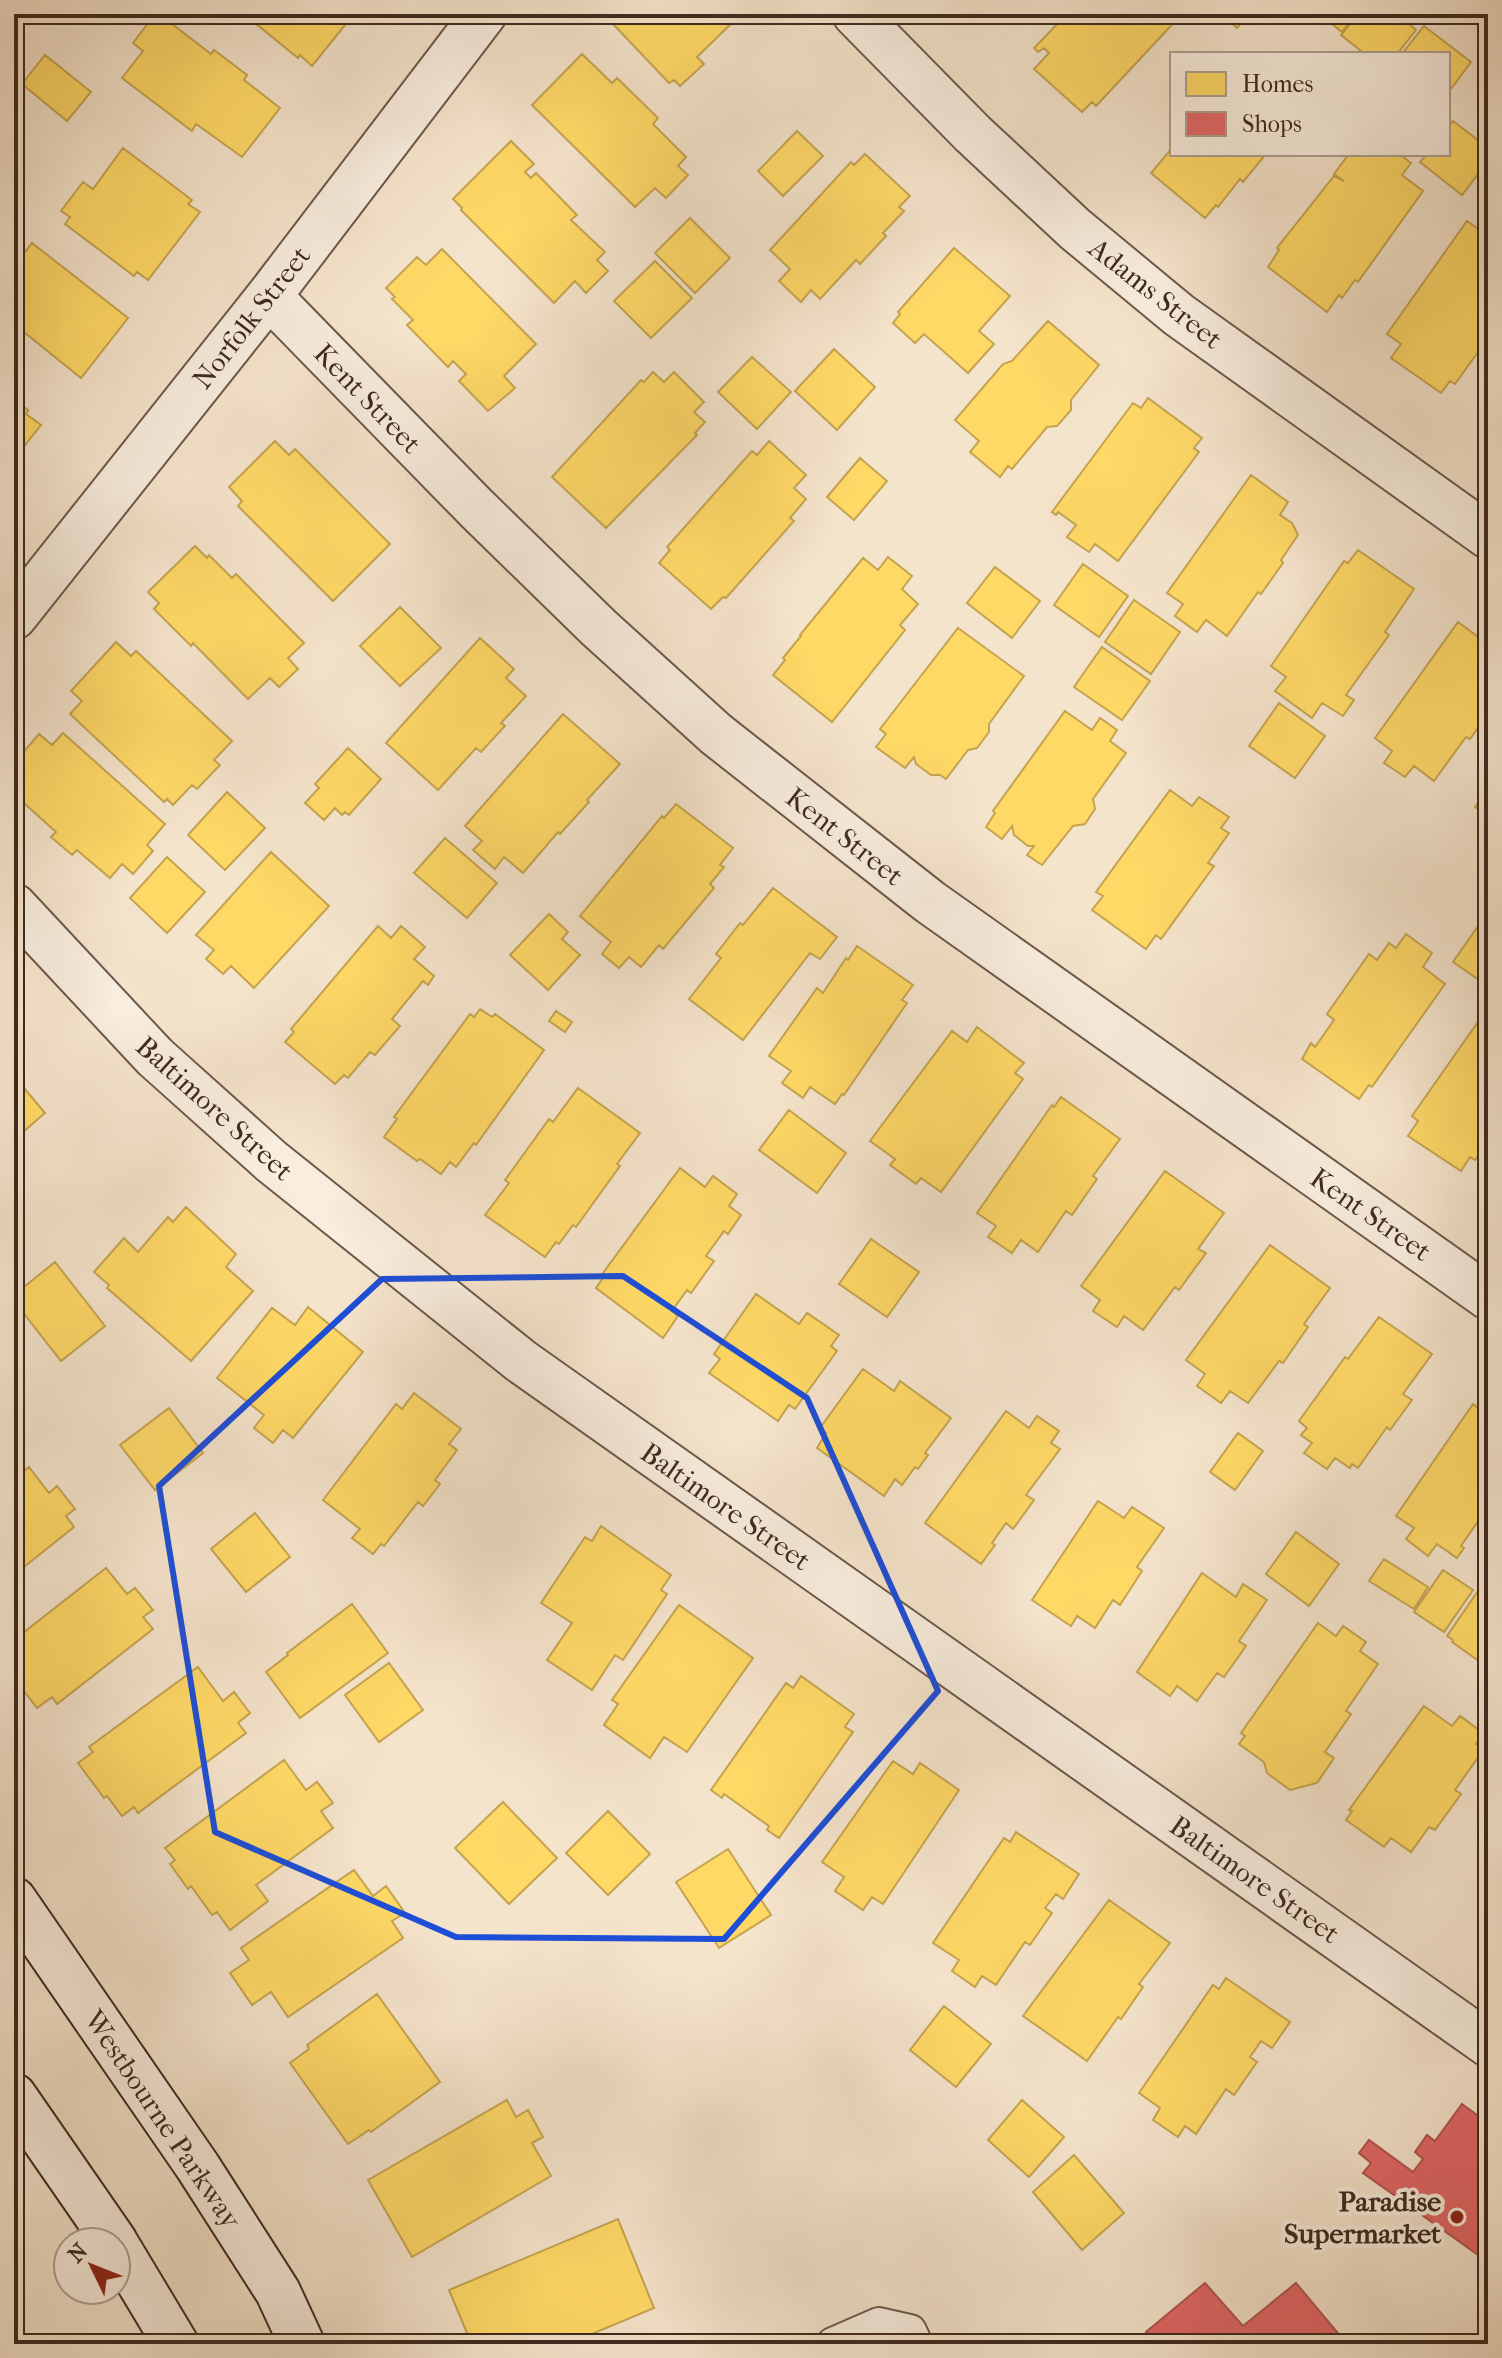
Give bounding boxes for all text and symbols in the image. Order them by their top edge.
legend [1170,52,1450,156]
text: Homes [1242,70,1313,98]
text: Shops [1242,110,1302,138]
street label: Adams Street [1082,231,1229,356]
street label: Norfolk Street [186,240,317,395]
street label: Kent Street [307,337,428,460]
street label: Kent Street [779,780,910,892]
street label: Baltimore Street [129,1029,300,1187]
street label: Kent Street [1304,1161,1437,1268]
street label: Baltimore Street [634,1436,817,1577]
street label: Baltimore Street [1163,1809,1346,1950]
street label: Westbourne Parkway [77,2003,248,2235]
place label: Paradise Supermarket [1284,2185,1442,2250]
marker: Paradise Supermarket [1448,2208,1466,2226]
north arrow [52,2226,132,2306]
text: N [63,2238,94,2268]

